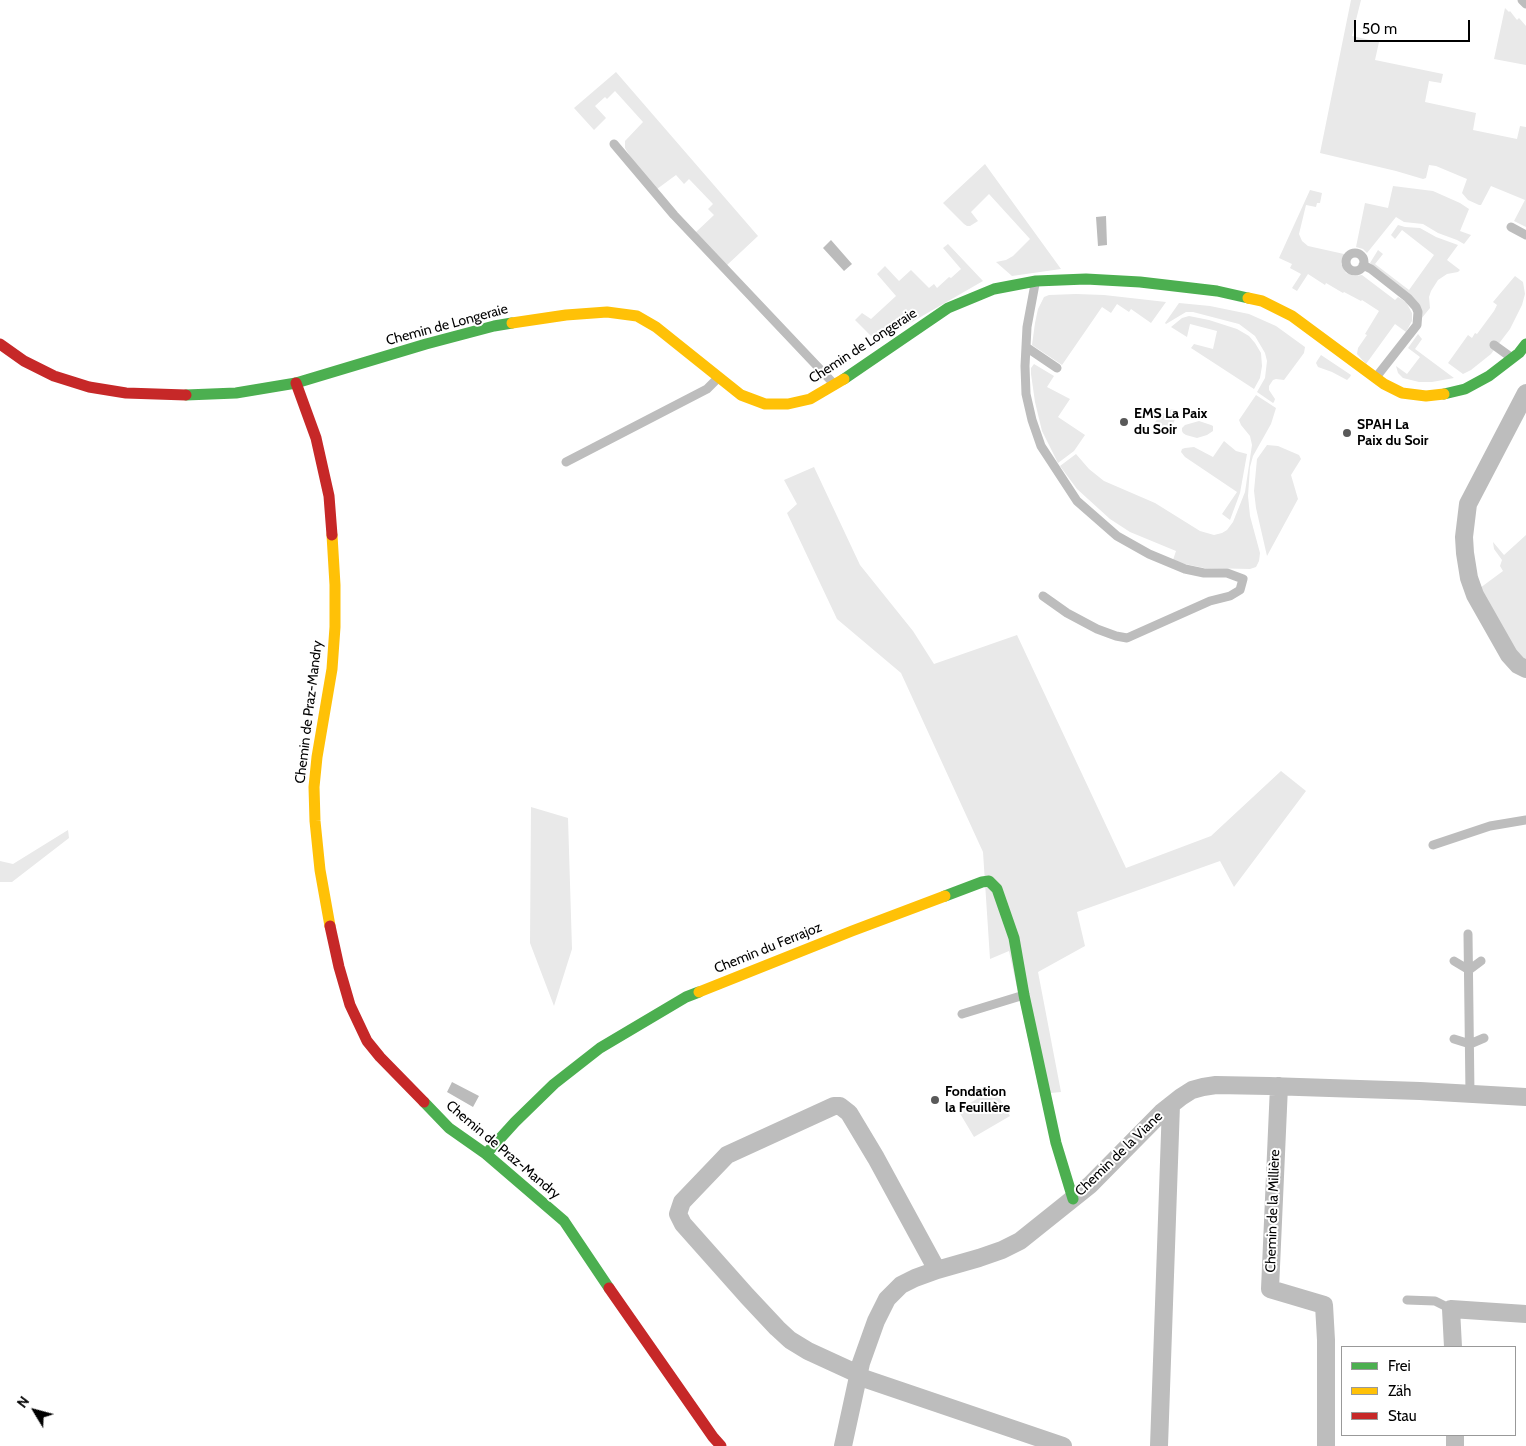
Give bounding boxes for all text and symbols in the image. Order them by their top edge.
scale bar [1356,10,1472,42]
text: 50 m [1362,20,1397,38]
street label: Chemin de Longeraie [384,301,510,349]
street label: Chemin de Longeraie [806,305,920,387]
place label: EMS La Paix du Soir [1134,406,1207,438]
marker: EMS La Paix du Soir [1118,416,1130,428]
place label: SPAH La Paix du Soir [1357,417,1428,450]
marker: SPAH La Paix du Soir [1341,427,1353,439]
street label: Chemin de Praz-Mandry [292,639,326,785]
street label: Chemin du Ferrajoz [712,919,824,977]
place label: Fondation la Feuillère [945,1084,1010,1116]
marker: Fondation la Feuillère [929,1094,941,1106]
street label: Chemin de Praz-Mandry [442,1097,564,1203]
street label: Chemin de la Viane [1072,1108,1166,1200]
street label: Chemin de la Millière [1262,1149,1284,1273]
legend [1341,1346,1516,1436]
text: Frei [1388,1357,1411,1375]
text: Zäh [1388,1382,1411,1400]
north arrow [10,1386,60,1436]
text: N [13,1393,33,1411]
text: Stau [1388,1407,1417,1425]

